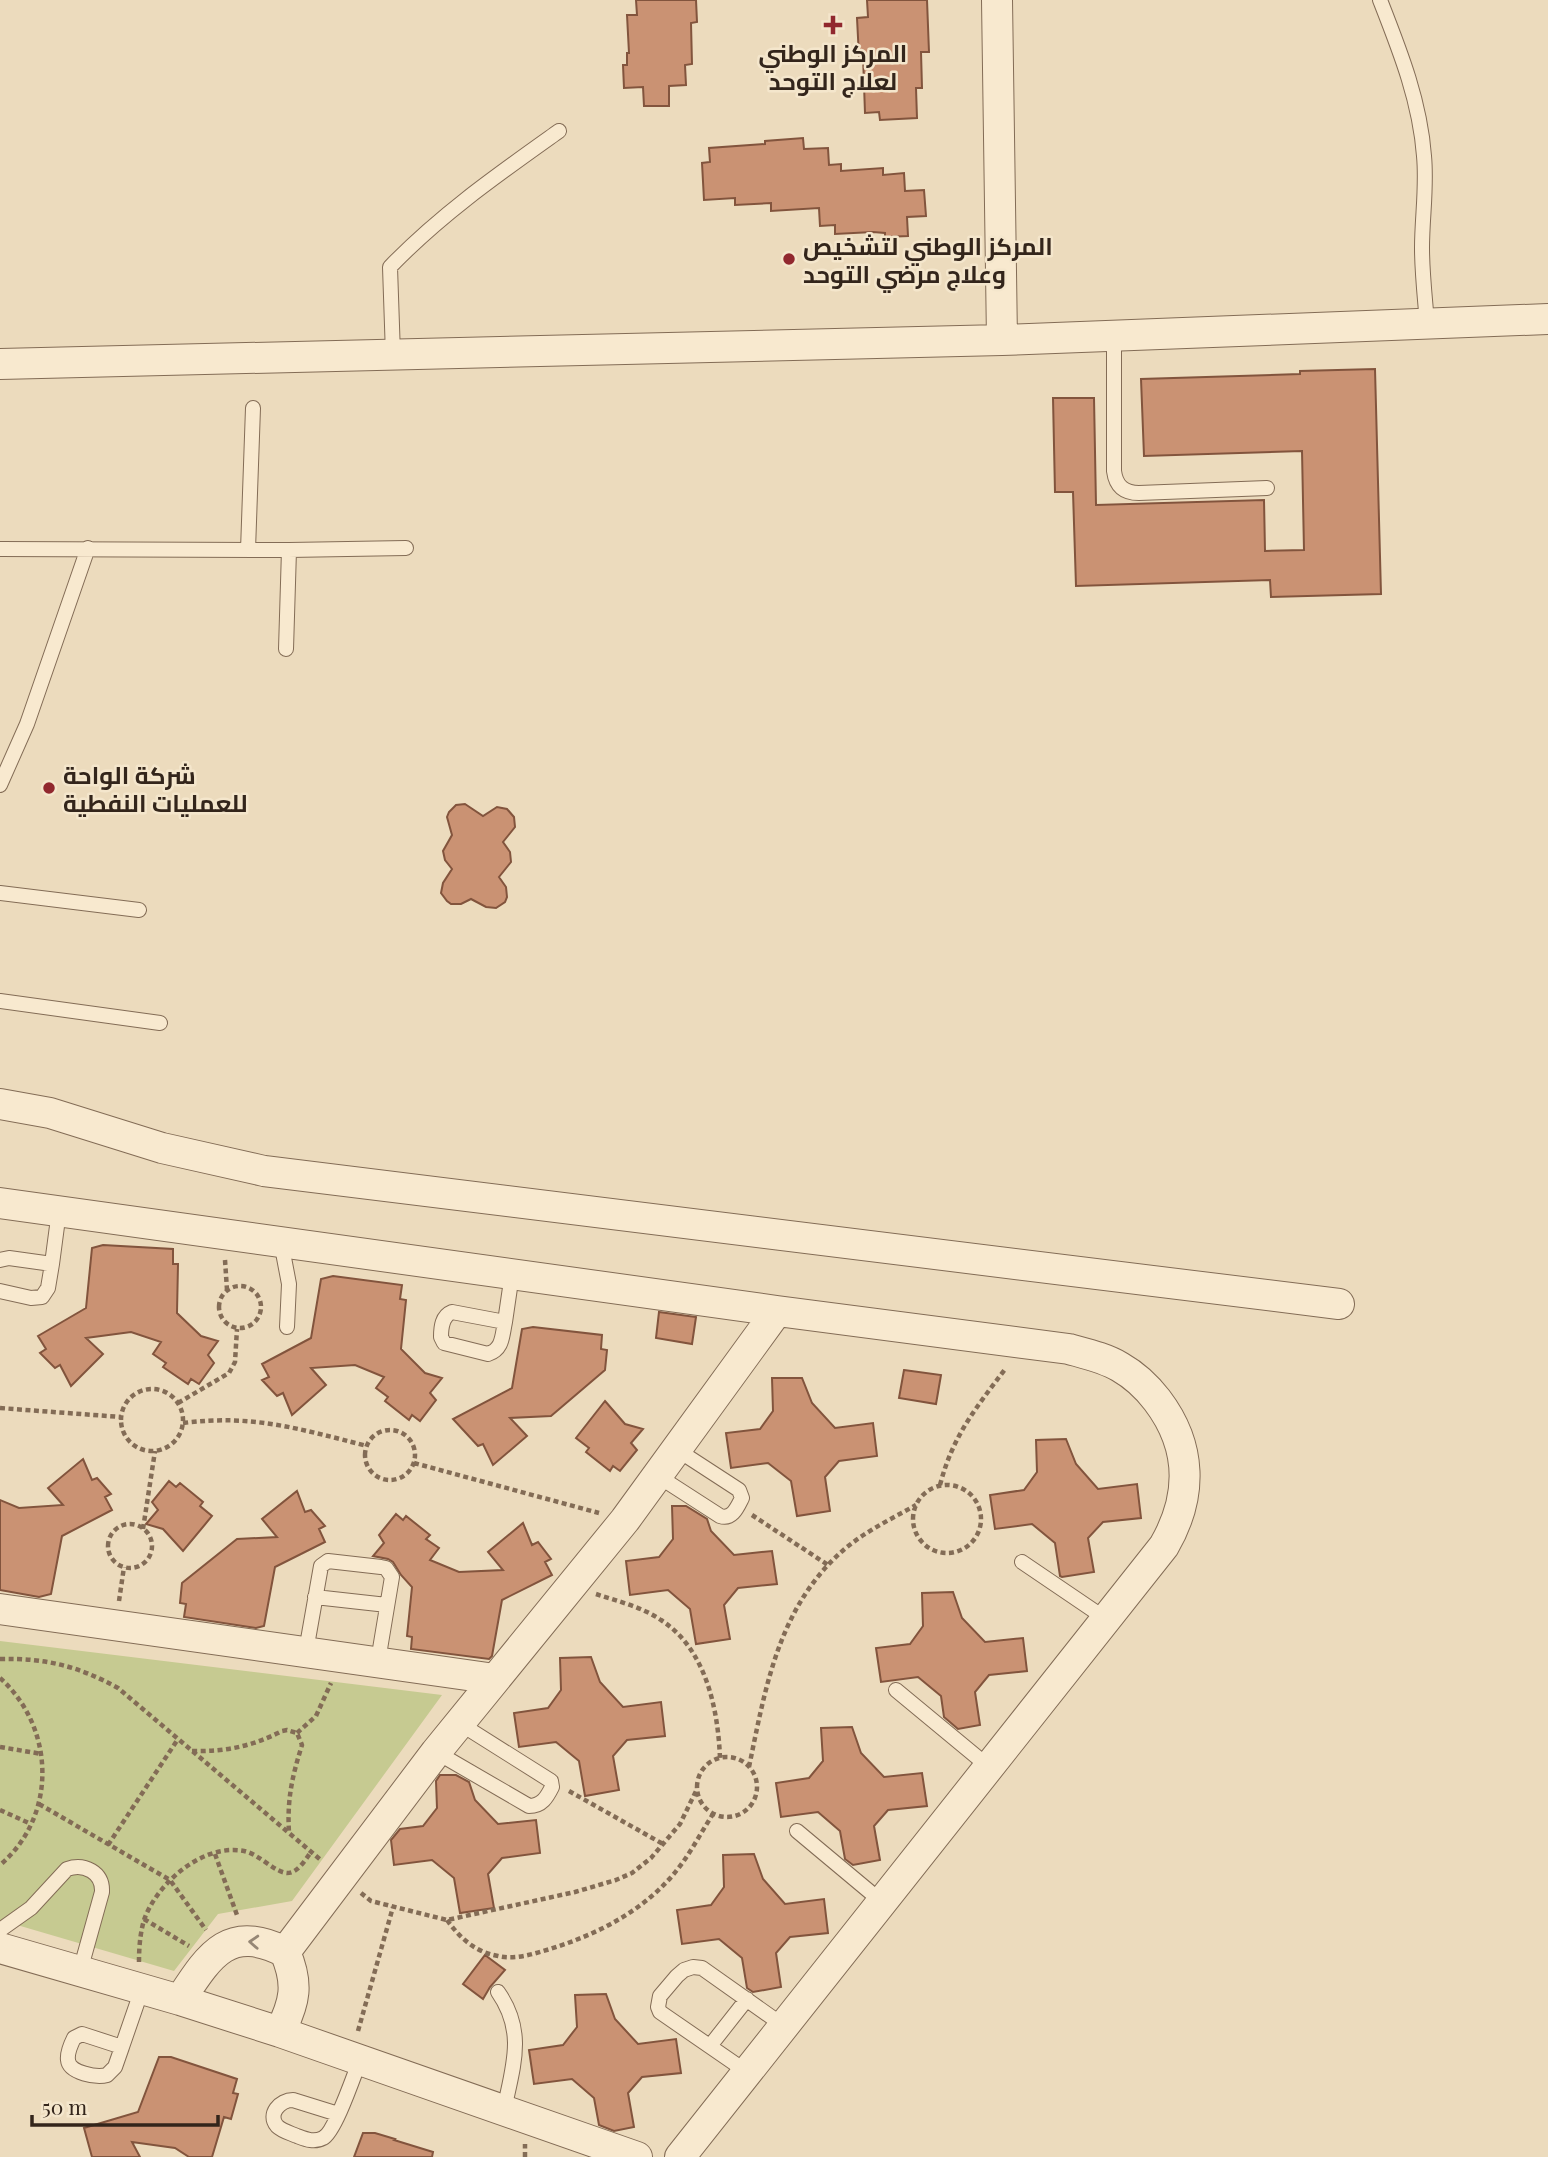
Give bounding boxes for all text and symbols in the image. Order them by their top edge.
marker: المركز الوطني لعلاج التوحد [823,15,843,35]
place label: المركز الوطني لعلاج التوحد [759,36,907,98]
place label: المركز الوطني لتشخيص وعلاج مرضي التوحد [803,229,1053,293]
marker: المركز الوطني لتشخيص وعلاج مرضي التوحد [781,251,797,267]
place label: شركة الواحة للعمليات النفطية [63,758,248,818]
marker: شركة الواحة للعمليات النفطية [41,780,57,796]
one-way arrow [249,1935,260,1950]
scale bar [32,2084,217,2128]
text: 50 m [42,2092,88,2120]

